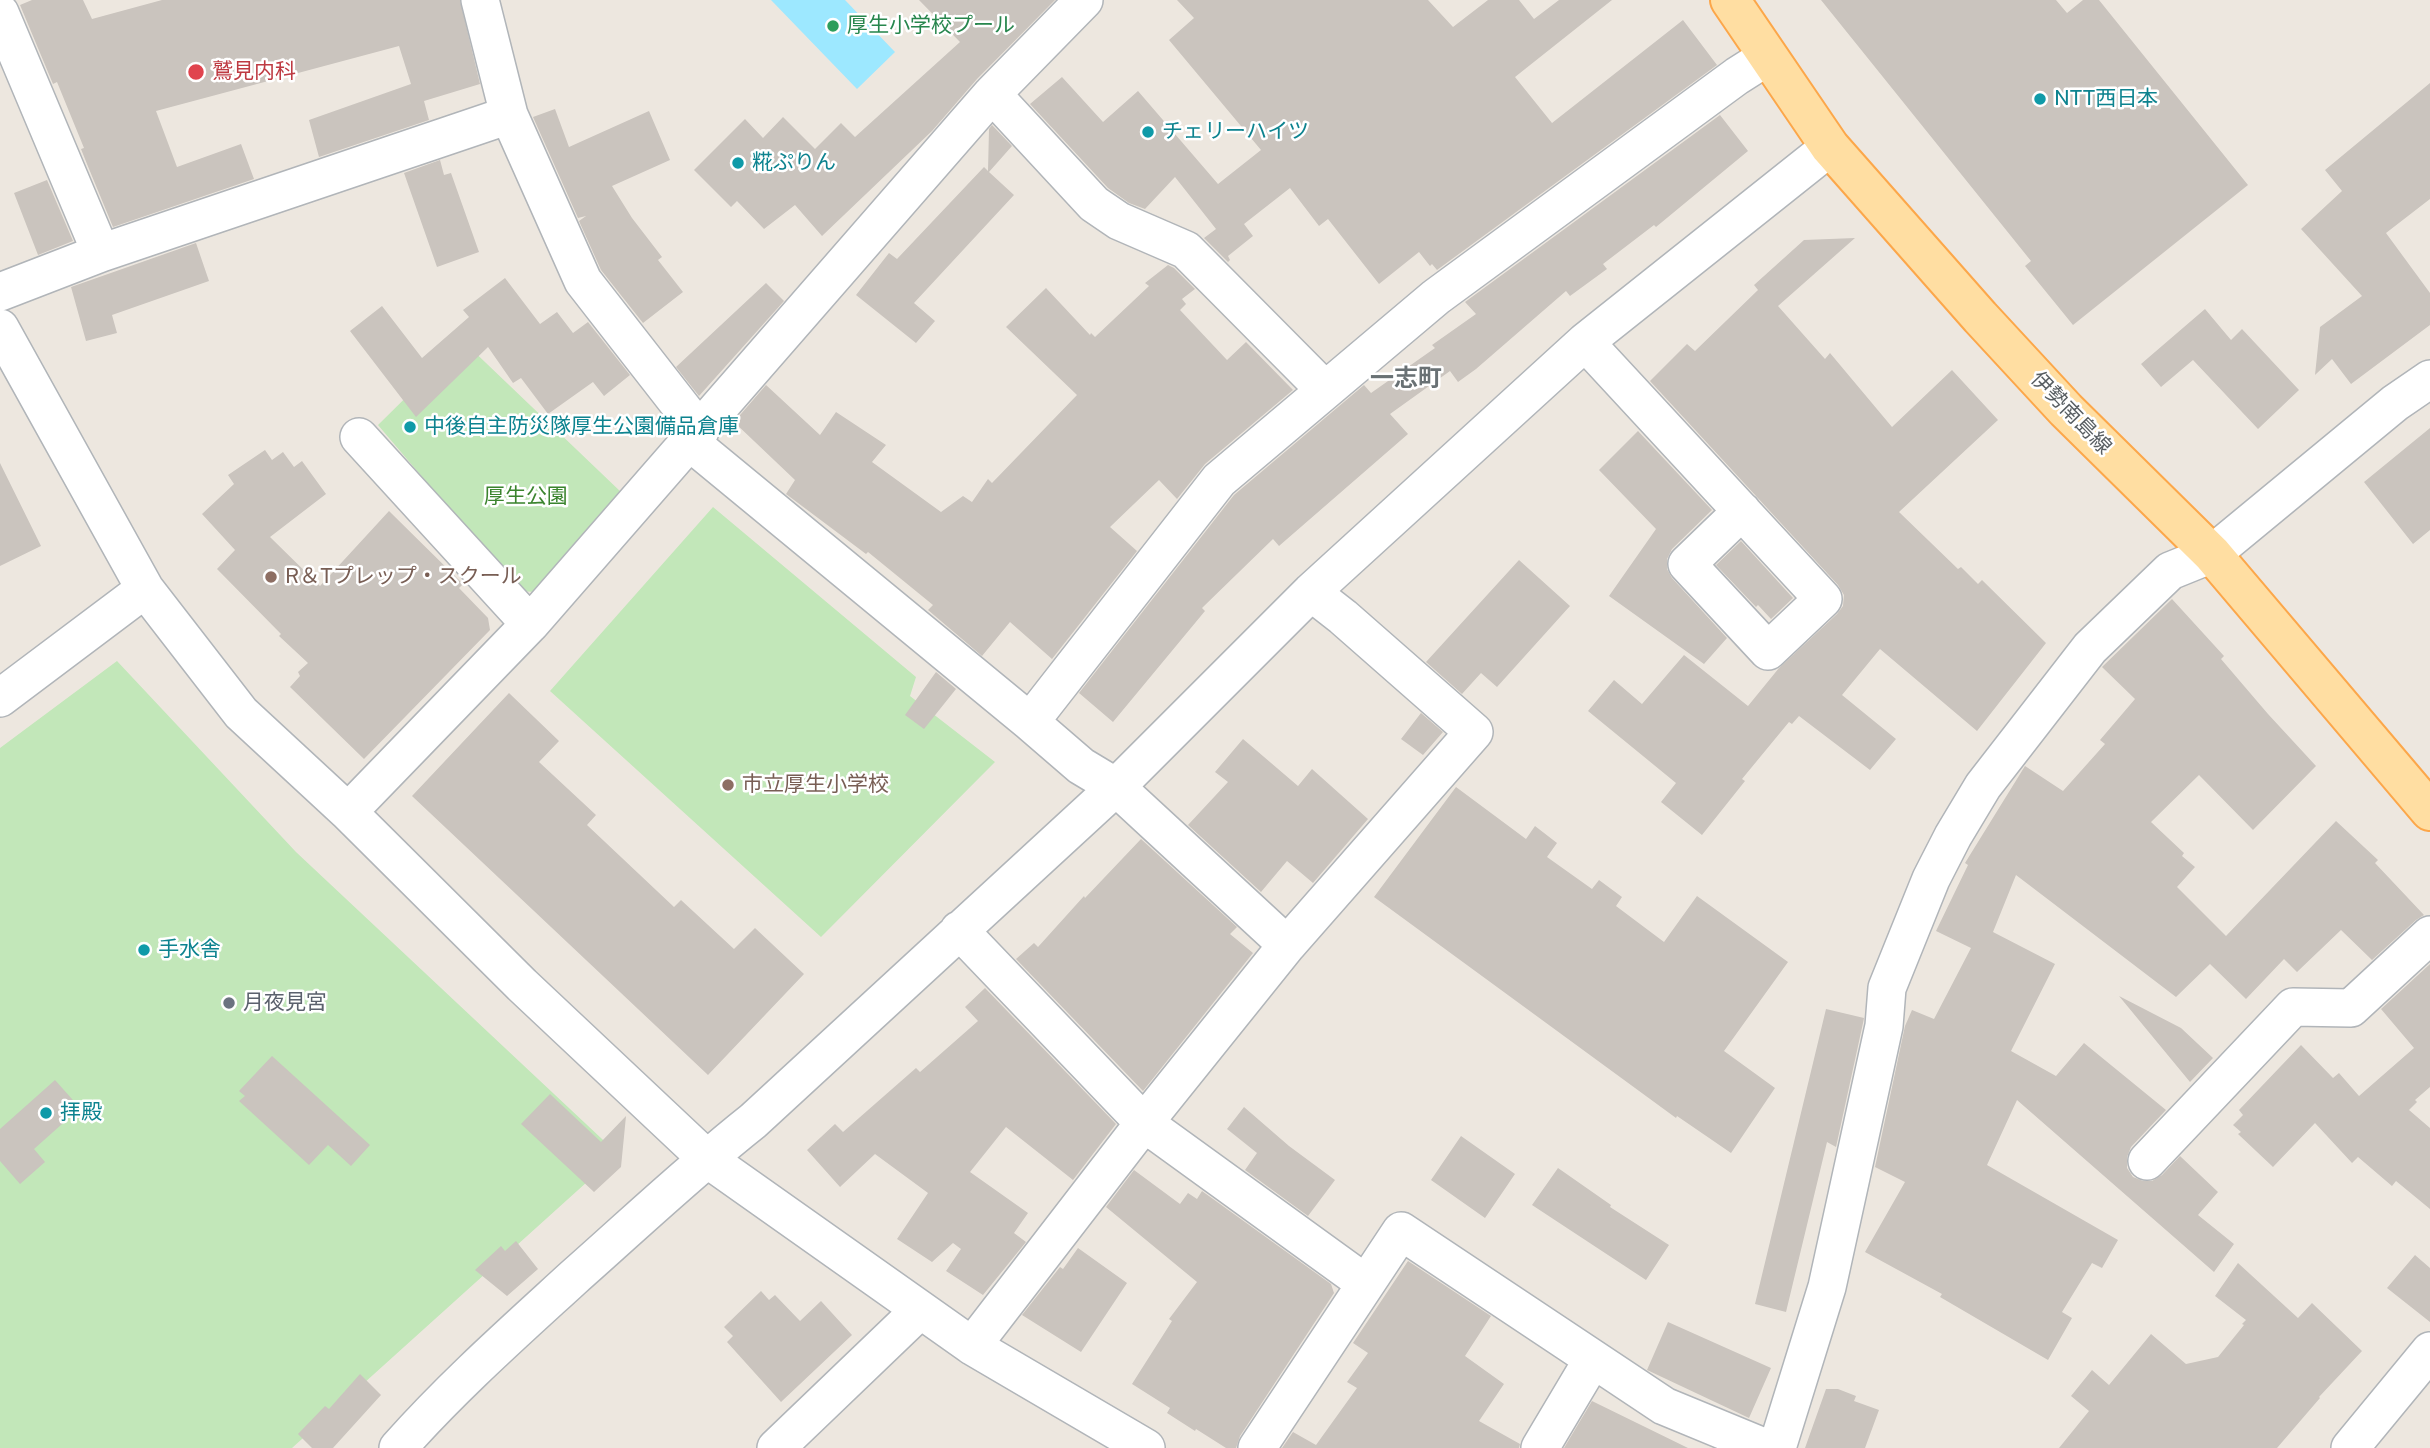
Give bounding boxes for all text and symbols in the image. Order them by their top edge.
place label: 厚生小学校プール [847,13,1015,39]
marker: 厚生小学校プール [825,18,841,34]
place label: 鷲見内科 [212,59,296,85]
marker: 鷲見内科 [186,62,206,82]
place label: NTT西日本 [2054,86,2158,112]
marker: NTT西日本 [2032,91,2048,107]
place label: チェリーハイツ [1162,119,1309,145]
marker: チェリーハイツ [1140,124,1156,140]
place label: 糀ぷりん [752,150,836,176]
marker: 糀ぷりん [730,155,746,171]
district label: 一志町 [1370,365,1442,393]
street label: 伊勢南島線 [2025,366,2117,460]
place label: 中後自主防災隊厚生公園備品倉庫 [424,414,739,440]
marker: 中後自主防災隊厚生公園備品倉庫 [402,419,418,435]
park label: 厚生公園 [484,484,568,510]
place label: R＆Tプレップ・スクール [285,564,522,590]
marker: R＆Tプレップ・スクール [263,569,279,585]
place label: 市立厚生小学校 [742,772,889,798]
marker: 市立厚生小学校 [720,777,736,793]
place label: 手水舎 [158,937,221,963]
marker: 手水舎 [136,942,152,958]
place label: 月夜見宮 [243,990,327,1016]
marker: 月夜見宮 [221,995,237,1011]
place label: 拝殿 [60,1100,102,1126]
marker: 拝殿 [38,1105,54,1121]

